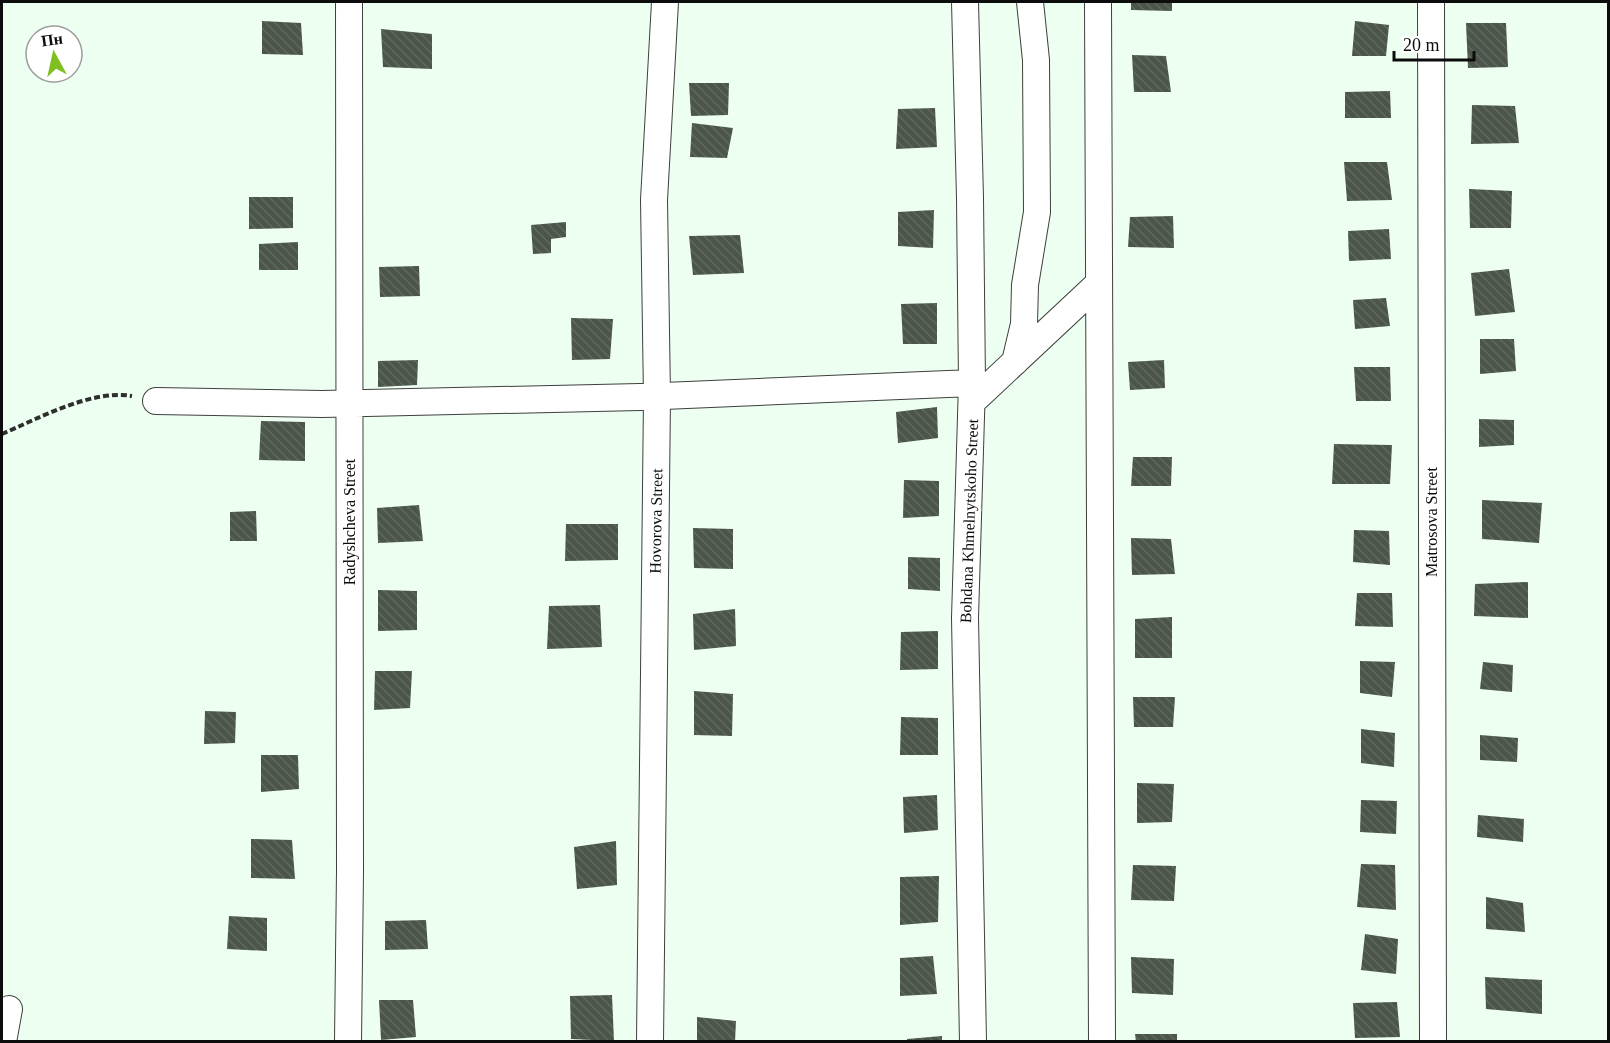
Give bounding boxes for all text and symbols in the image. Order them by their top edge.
north arrow [24,24,84,84]
scale bar [1394,24,1474,62]
text: Пн [40,30,64,50]
text: 20 m [1403,35,1440,55]
street label: Bohdana Khmelnytskoho Street [957,418,982,623]
street label: Radyshcheva Street [341,458,359,585]
street label: Matrosova Street [1423,467,1440,577]
street label: Hovorova Street [647,468,665,574]

